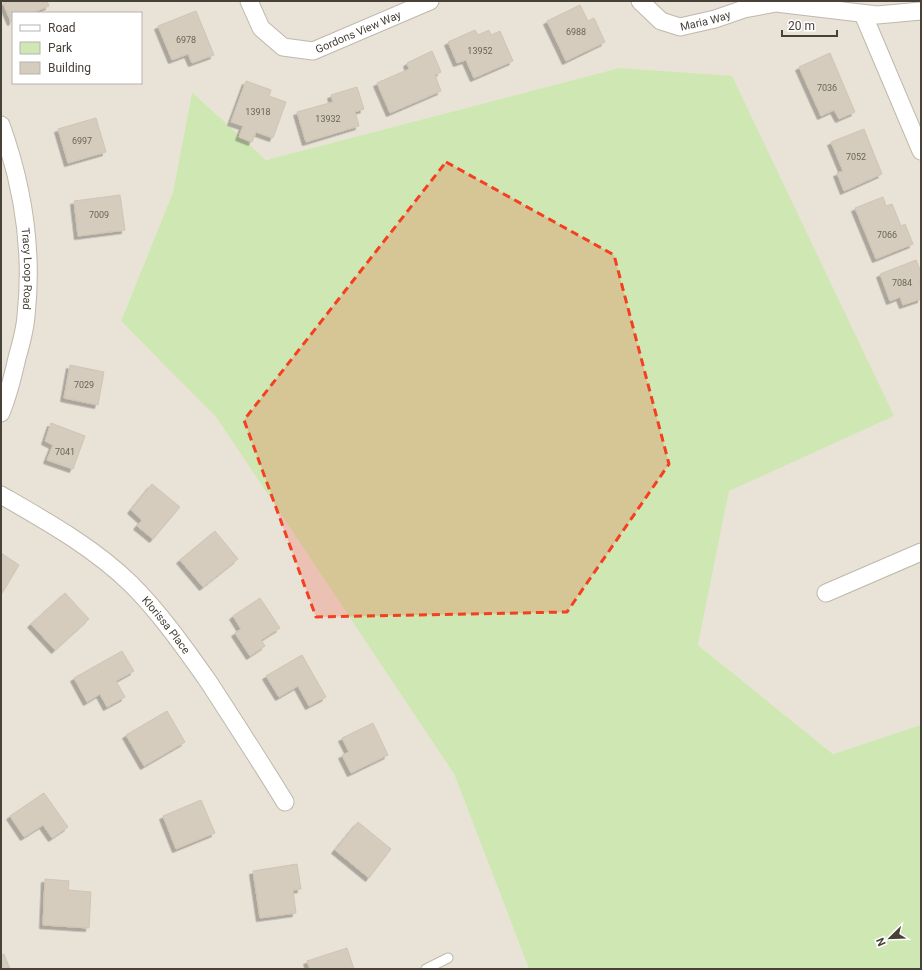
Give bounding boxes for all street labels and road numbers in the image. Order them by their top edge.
street label: Gordons View Way [313,7,404,56]
street label: Maria Way [679,7,733,33]
street label: Tracy Loop Road [19,227,35,310]
street label: Klorissa Place [139,594,193,656]

